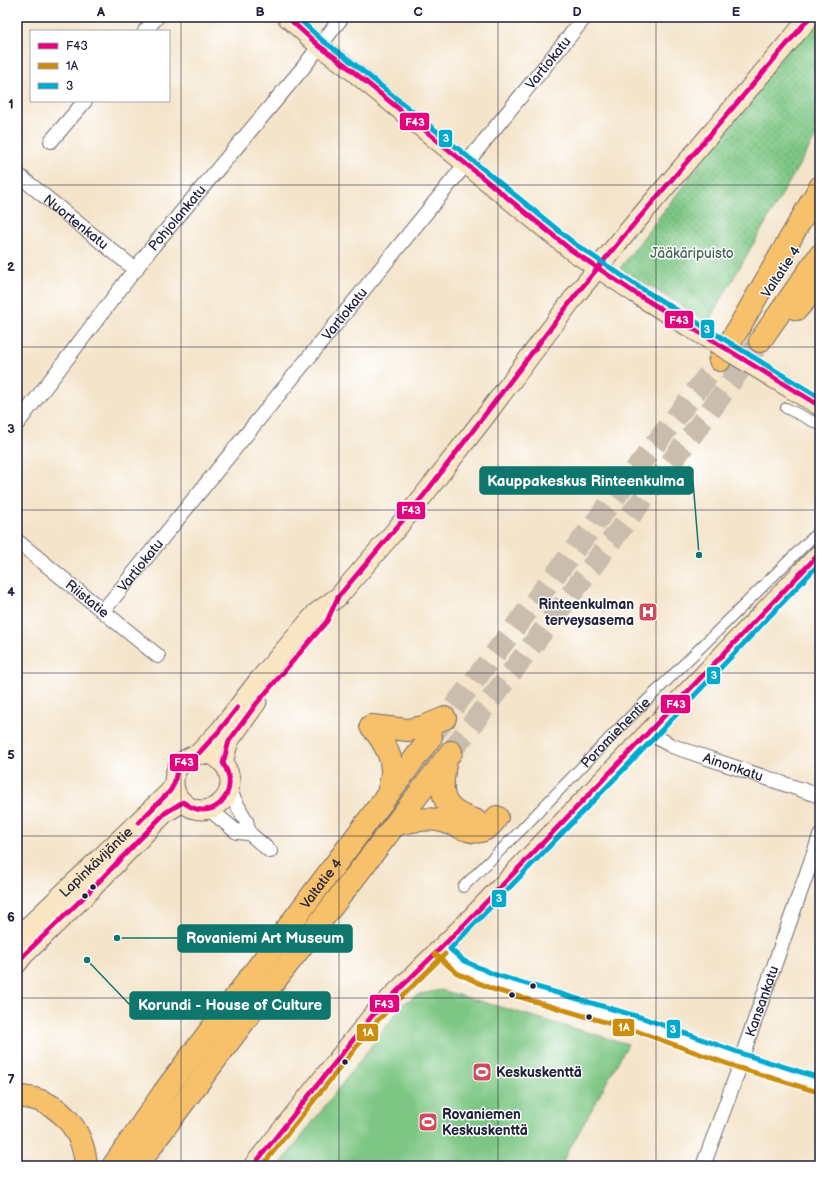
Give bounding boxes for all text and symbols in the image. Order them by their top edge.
text: A [96,4,105,20]
text: B [255,4,265,20]
text: C [413,4,423,20]
text: D [572,4,582,20]
text: E [732,4,741,20]
legend [30,30,170,102]
street label: Vartiokatu [521,33,574,93]
text: F43 [66,39,88,54]
text: 1A [66,59,79,74]
text: 3 [66,79,73,94]
text: 1 [8,96,14,112]
line badge: F43 [399,112,430,131]
text: F43 [405,116,425,129]
line badge: 3 [438,129,453,148]
text: 3 [443,132,450,145]
street label: Pohjolankatu [144,181,209,254]
street label: Nuortenkatu [40,191,112,253]
street label: Valtatie 4 [758,243,805,301]
park label: Jääkäripuisto [650,245,734,262]
text: 2 [7,259,15,275]
street label: Vartiokatu [318,284,371,343]
line badge: F43 [664,310,694,329]
text: F43 [669,314,689,327]
line badge: 3 [700,319,715,339]
text: 3 [704,323,711,336]
text: 3 [7,421,15,437]
callout: Kauppakeskus Rinteenkulma [480,467,693,494]
text: Kauppakeskus Rinteenkulma [487,472,685,491]
line badge: F43 [396,501,426,520]
text: F43 [401,504,421,517]
street label: Vartiokatu [114,535,167,595]
street label: Riistatie [62,576,113,621]
text: 4 [7,584,15,600]
place label: Rinteenkulman terveysasema [538,596,634,629]
hospital icon: Rinteenkulman terveysasema [637,601,659,623]
line badge: 3 [706,666,721,685]
text: 3 [711,669,718,682]
street label: Poromiehentie [577,694,654,771]
line badge: F43 [660,694,691,714]
text: F43 [666,698,686,711]
text: 5 [7,747,15,763]
street label: Ainonkatu [701,749,765,785]
line badge: F43 [169,753,199,772]
text: F43 [174,756,194,769]
street label: Lapinkävijäntie [56,823,136,901]
street label: Valtatie 4 [297,854,346,912]
unlabelled marker [88,882,98,892]
line badge: 3 [491,889,507,908]
unlabelled marker [80,891,90,901]
text: 3 [496,892,503,905]
text: 6 [7,909,15,925]
callout: Rovaniemi Art Museum [178,925,352,952]
text: Rovaniemi Art Museum [186,929,344,948]
street label: Kansankatu [741,963,782,1039]
unlabelled marker [528,981,538,991]
unlabelled marker [507,990,517,1000]
callout: Korundi - House of Culture [130,992,330,1019]
line badge: F43 [369,994,400,1013]
text: Korundi - House of Culture [138,996,322,1015]
text: F43 [374,998,394,1011]
unlabelled marker [584,1012,594,1022]
line badge: 1A [612,1018,635,1037]
line badge: 3 [666,1019,681,1039]
text: 1A [618,1021,630,1034]
line badge: 1A [356,1023,379,1042]
text: 3 [670,1023,677,1036]
text: 1A [362,1026,374,1039]
unlabelled marker [340,1057,350,1067]
sports icon: Keskuskenttä [471,1061,493,1083]
place label: Keskuskenttä [496,1064,582,1081]
text: 7 [7,1072,15,1088]
place label: Rovaniemen Keskuskenttä [442,1106,528,1139]
sports icon: Rovaniemen Keskuskenttä [417,1111,439,1133]

